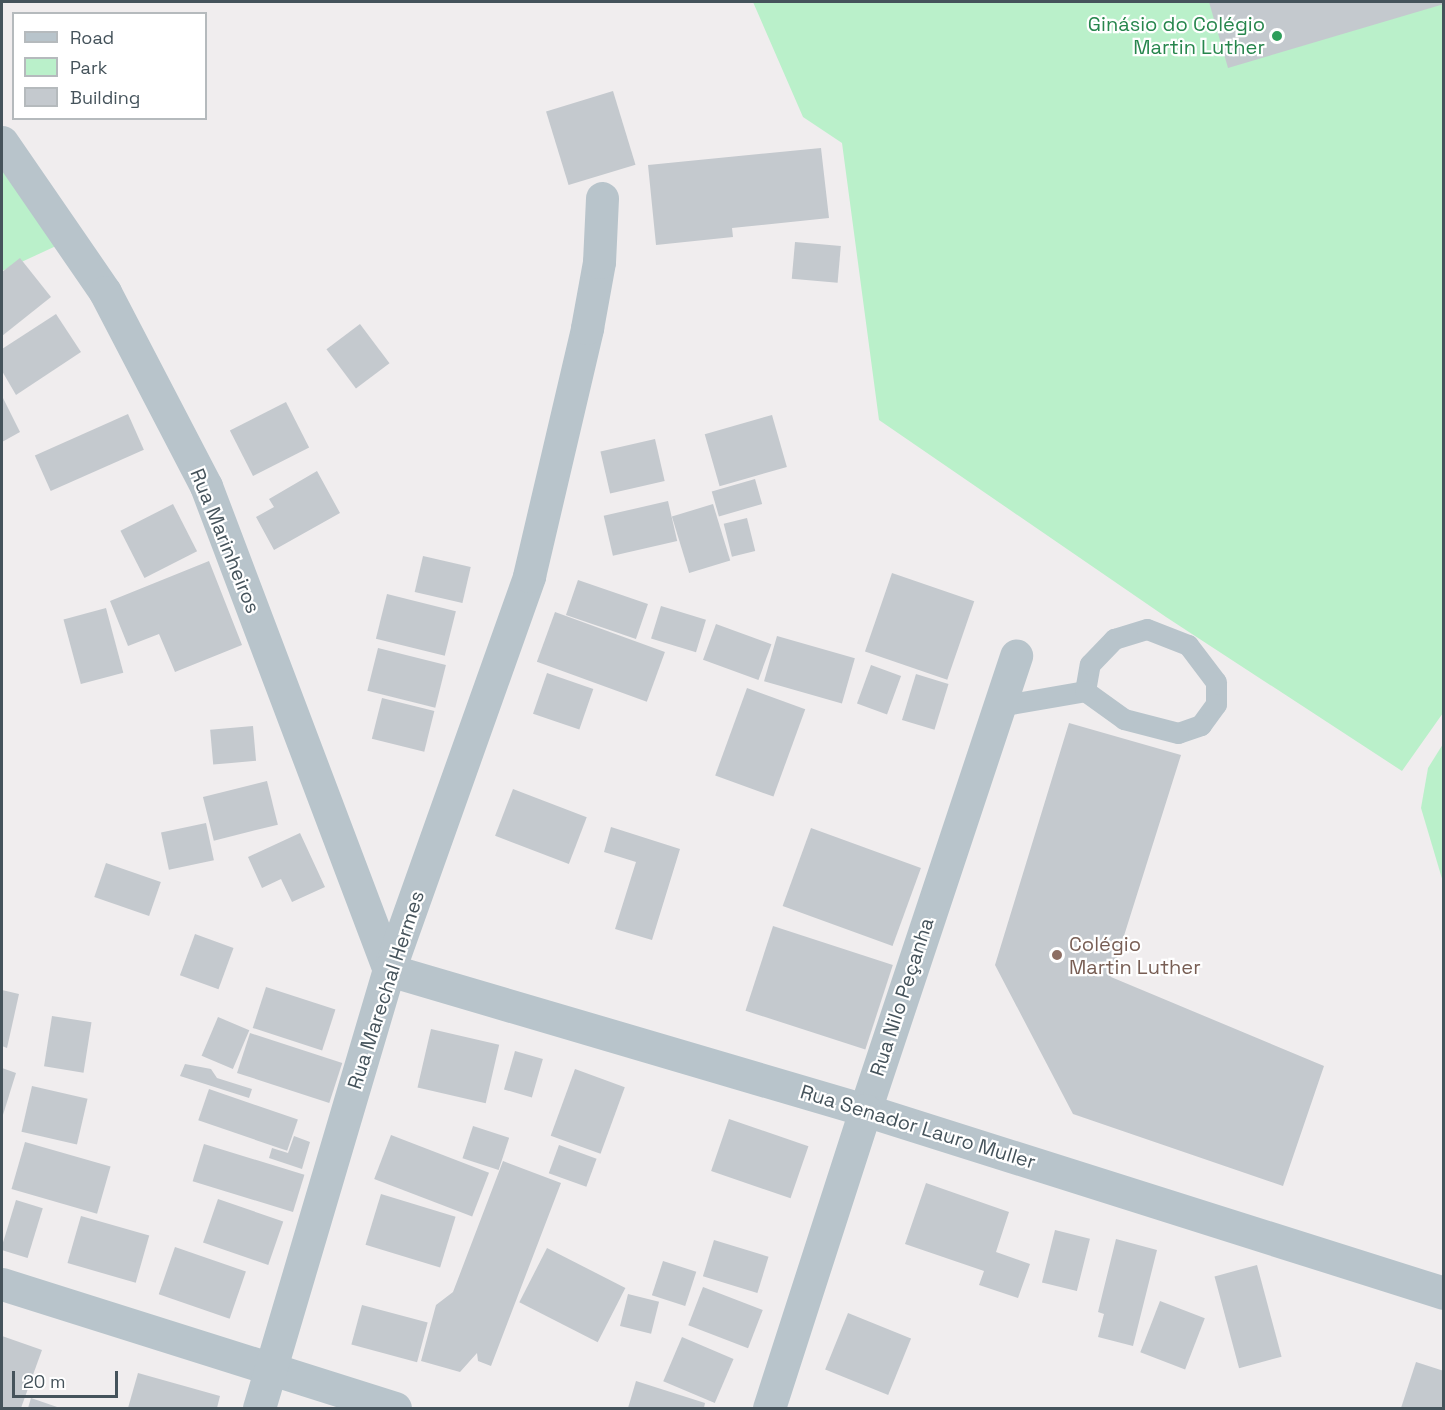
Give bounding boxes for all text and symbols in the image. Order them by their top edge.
legend [12,12,207,120]
place label: Ginásio do Colégio Martin Luther [1088,13,1265,60]
text: Road [70,26,114,49]
marker: Ginásio do Colégio Martin Luther [1270,29,1284,43]
text: Park [70,56,107,79]
text: Building [70,86,140,109]
street label: Rua Marinheiros [185,465,265,617]
street label: Rua Marechal Hermes [343,888,429,1092]
street label: Rua Nilo Peçanha [865,915,939,1079]
place label: Colégio Martin Luther [1069,932,1201,979]
marker: Colégio Martin Luther [1050,948,1064,962]
street label: Rua Senador Lauro Muller [797,1080,1039,1174]
scale bar [15,1359,122,1397]
text: 20 m [23,1370,66,1393]

